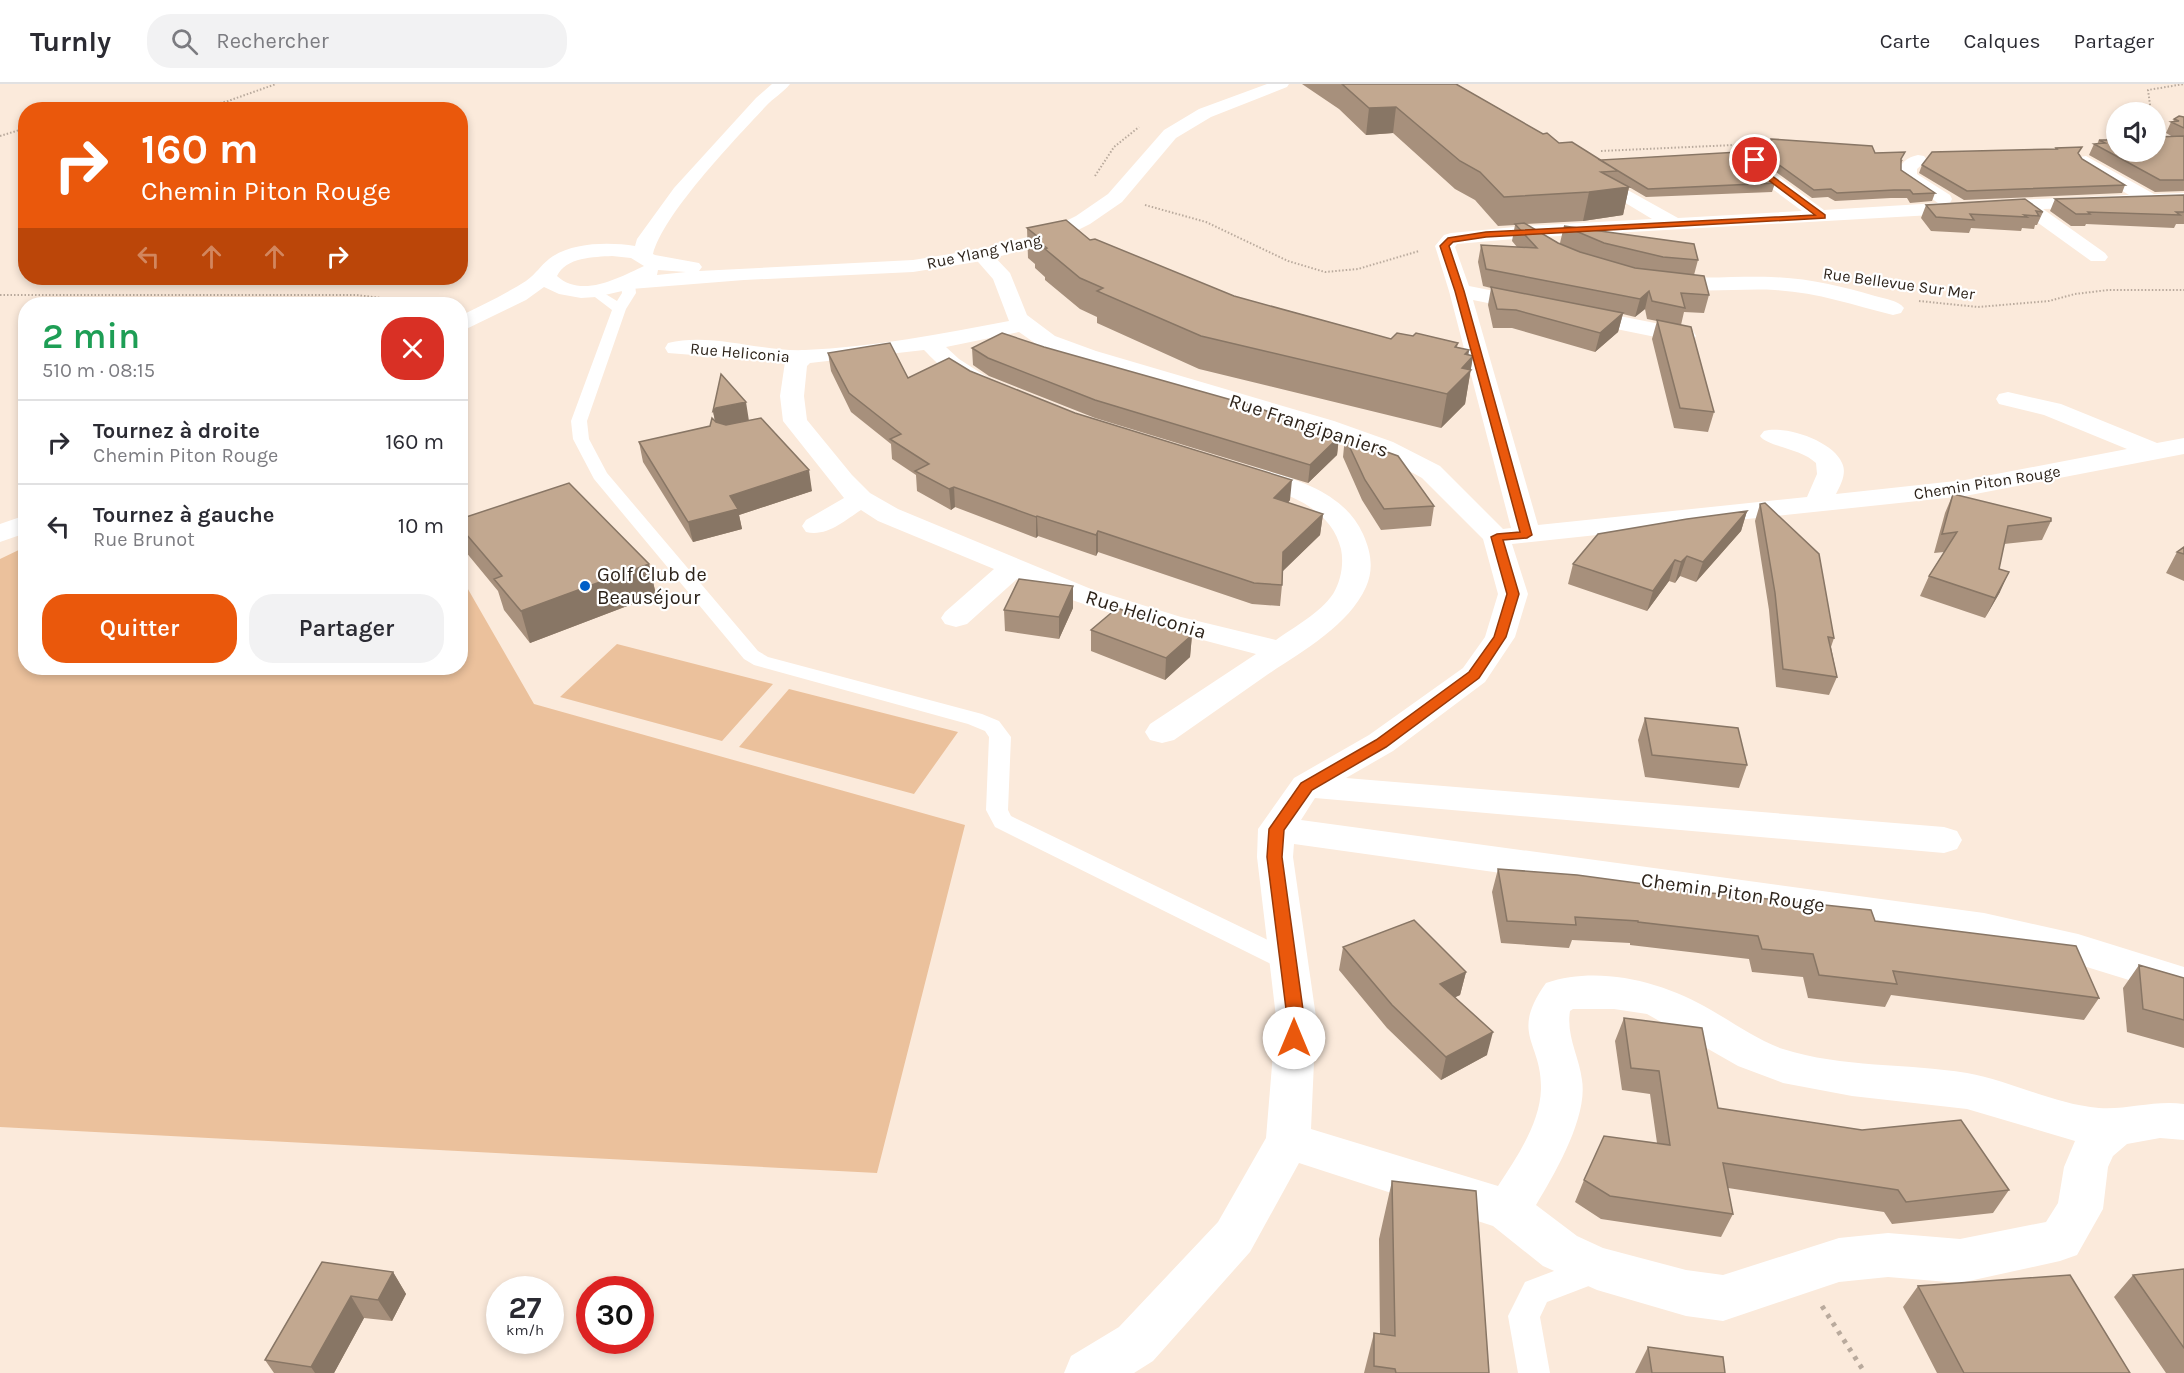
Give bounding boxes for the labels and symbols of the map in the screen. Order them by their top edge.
pin [1729,134,1780,185]
street label: Rue Ylang Ylang [925,230,1043,273]
street label: Rue Bellevue Sur Mer [1822,263,1976,304]
street label: Rue Heliconia [689,339,791,366]
street label: Rue Frangipaniers [1226,389,1391,462]
street label: Chemin Piton Rouge [1912,462,2062,503]
place label: Golf Club de Beauséjour [597,563,707,609]
marker: Golf Club de Beauséjour [578,579,592,593]
street label: Rue Heliconia [1083,585,1209,644]
street label: Chemin Piton Rouge [1640,868,1826,917]
position arrow [1262,1006,1326,1070]
speed limit sign: 30 [576,1276,654,1354]

